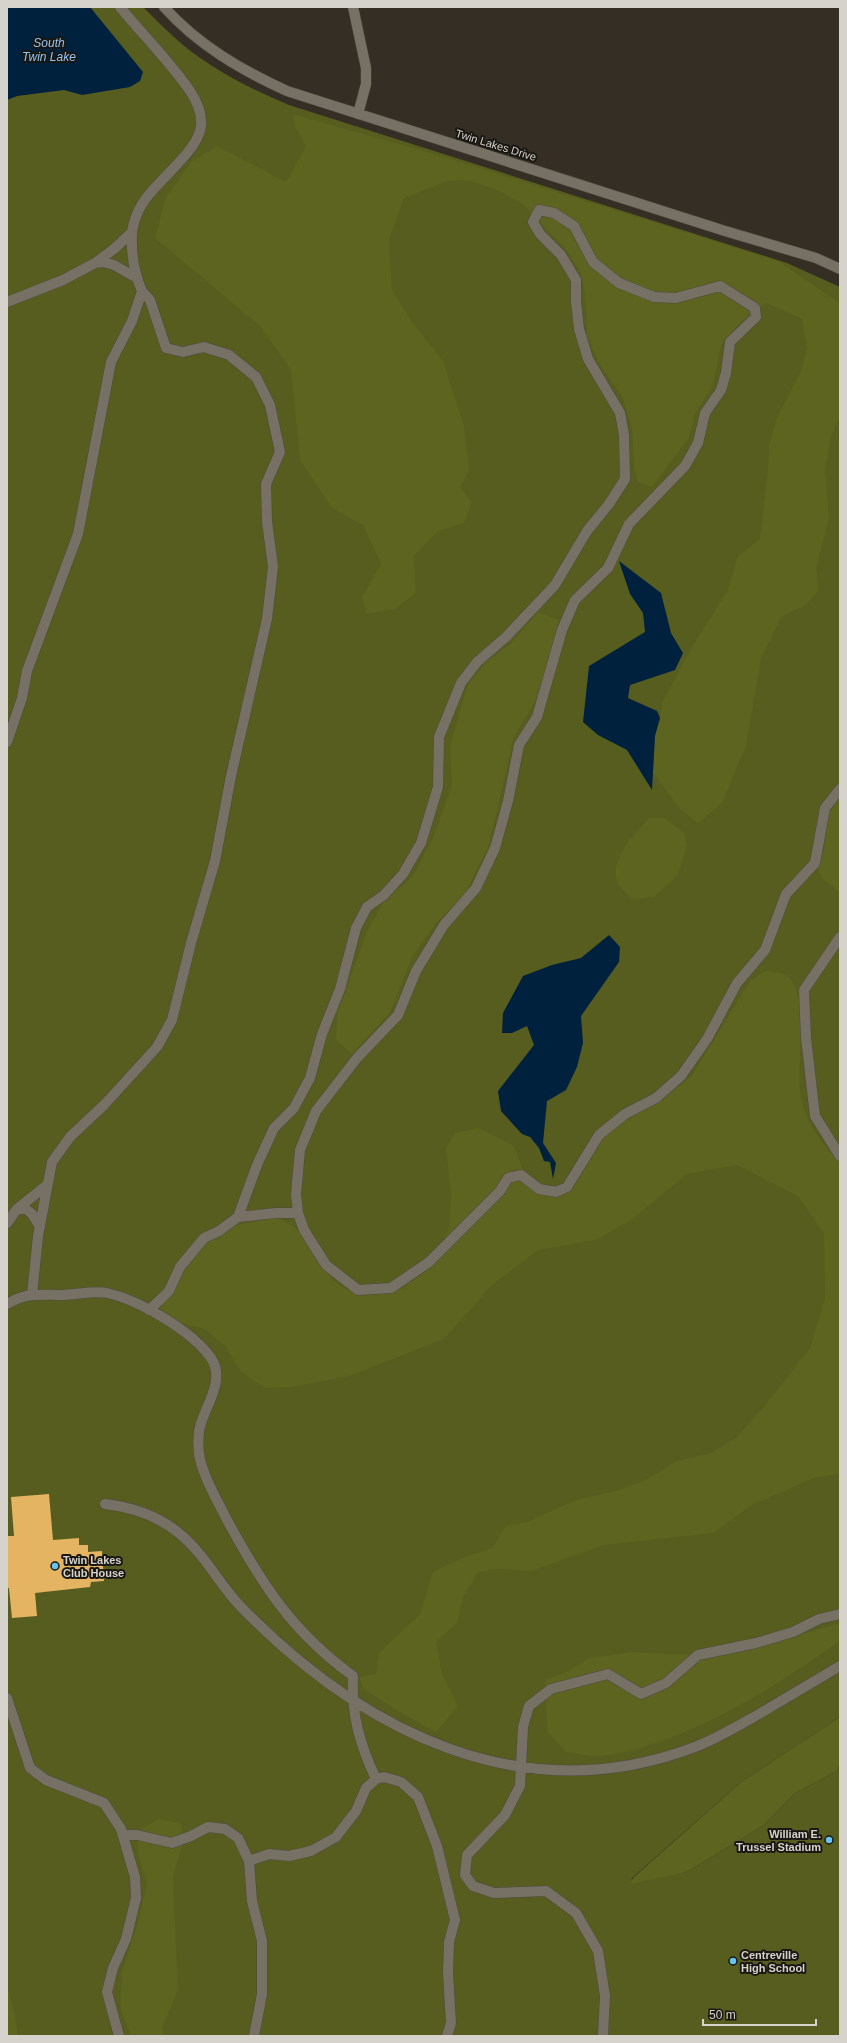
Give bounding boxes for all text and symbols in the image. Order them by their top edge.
water label: South Twin Lake [22,36,76,64]
street label: Twin Lakes Drive [454,127,538,163]
place label: Twin Lakes Club House [63,1554,124,1579]
marker: Twin Lakes Club House [50,1561,60,1571]
place label: William E. Trussel Stadium [736,1828,821,1853]
marker: William E. Trussel Stadium [824,1835,834,1845]
place label: Centreville High School [741,1949,805,1974]
marker: Centreville High School [728,1956,738,1966]
scale bar [703,2001,816,2027]
text: 50 m [709,2008,736,2022]

